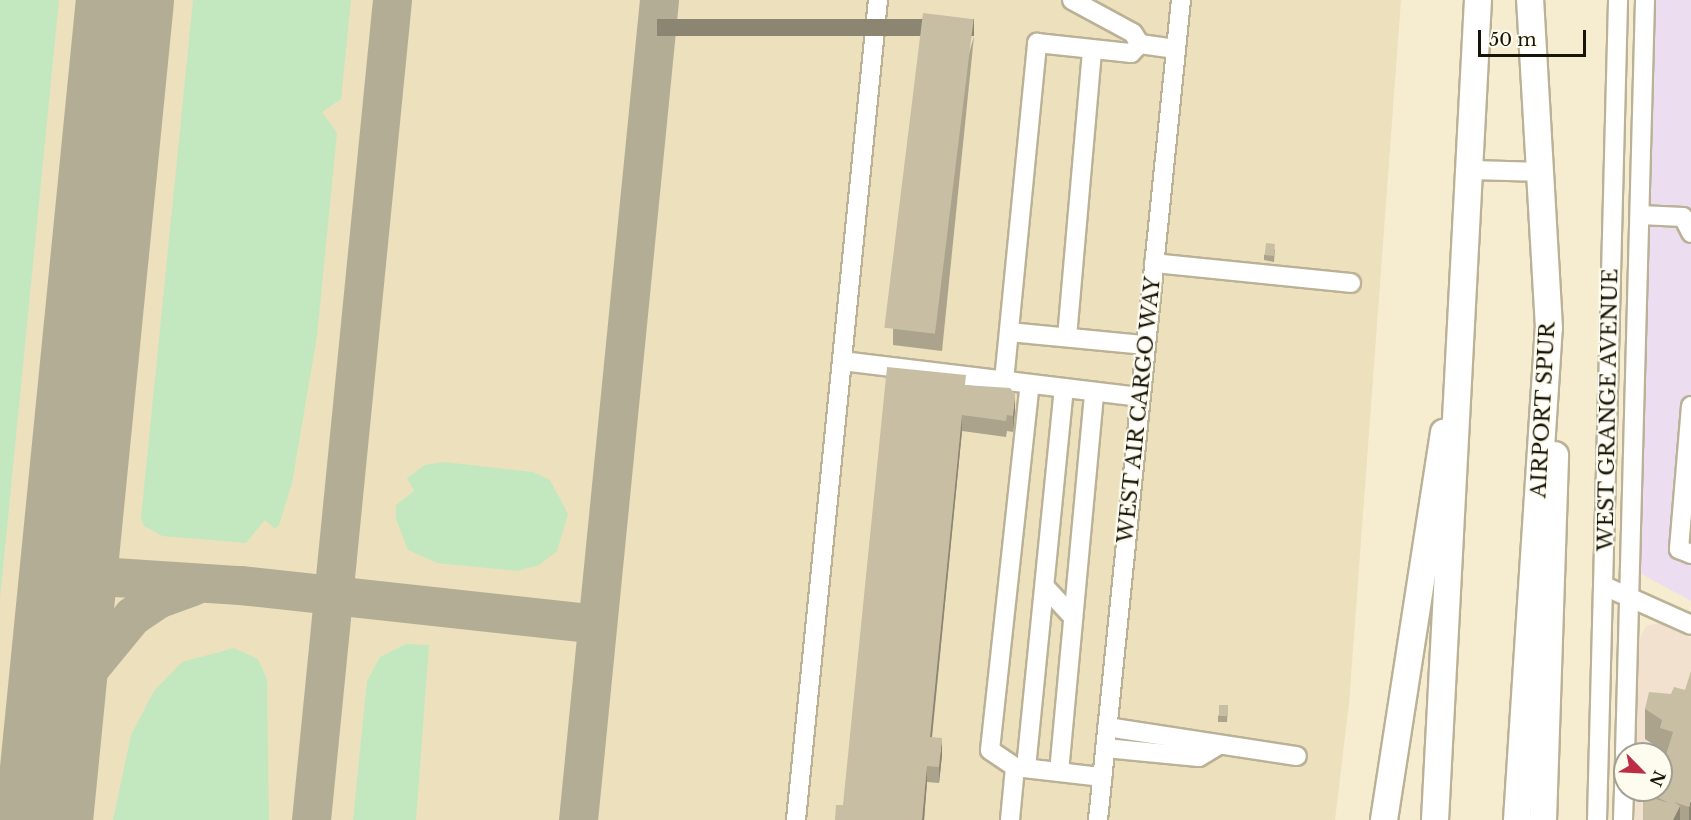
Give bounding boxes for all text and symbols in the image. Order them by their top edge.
scale bar [1481,18,1589,56]
text: 50 m [1489,29,1537,51]
street label: WEST GRANGE AVENUE [1593,268,1623,552]
street label: WEST AIR CARGO WAY [1112,274,1166,546]
street label: AIRPORT SPUR [1526,321,1560,499]
north arrow [1613,742,1673,802]
text: N [1645,768,1670,789]

